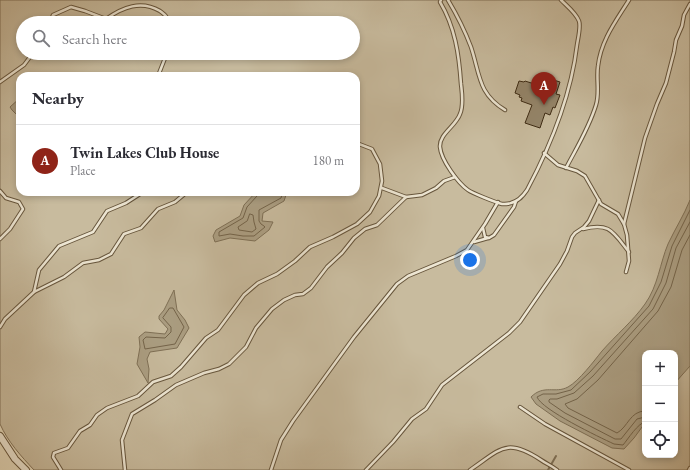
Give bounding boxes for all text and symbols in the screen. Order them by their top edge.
search box [16,16,360,60]
icon: search [30,27,52,49]
text: Search here [62,29,127,48]
pin: A [531,72,557,105]
text: Nearby [32,87,84,109]
text: Twin Lakes Club House [70,143,219,162]
text: A [40,152,50,169]
text: 180 m [313,152,344,169]
text: Place [70,162,96,179]
your location [460,250,480,270]
map controls [642,350,678,458]
button: + [642,350,678,386]
button: − [642,386,678,422]
button: locate [642,422,678,458]

